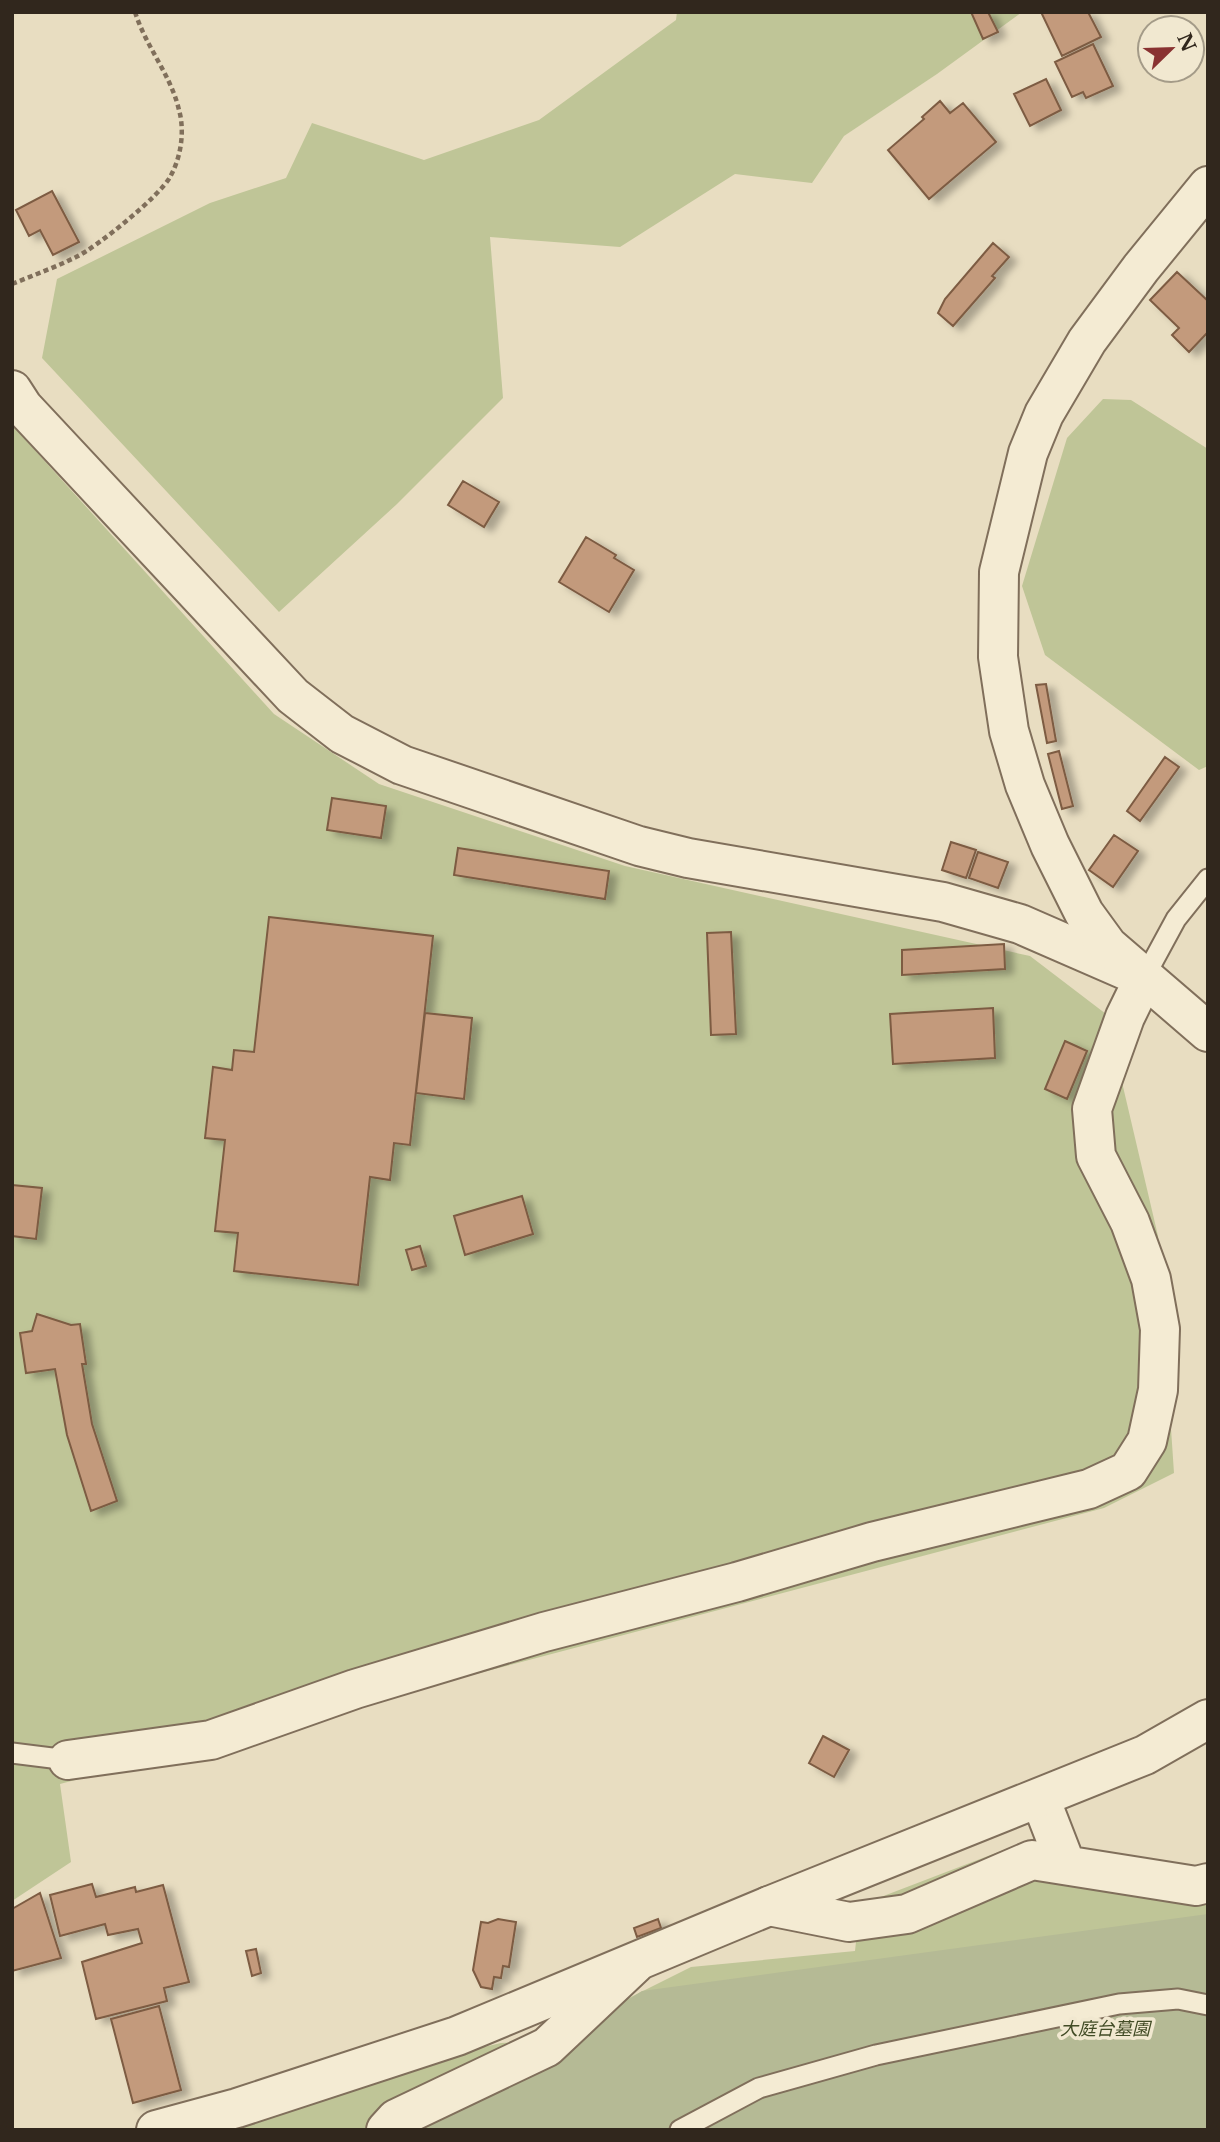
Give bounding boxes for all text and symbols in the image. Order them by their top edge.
north arrow [1136,14,1206,84]
text: N [1172,30,1200,55]
park label: 大庭台墓園 [1060,2018,1153,2040]

